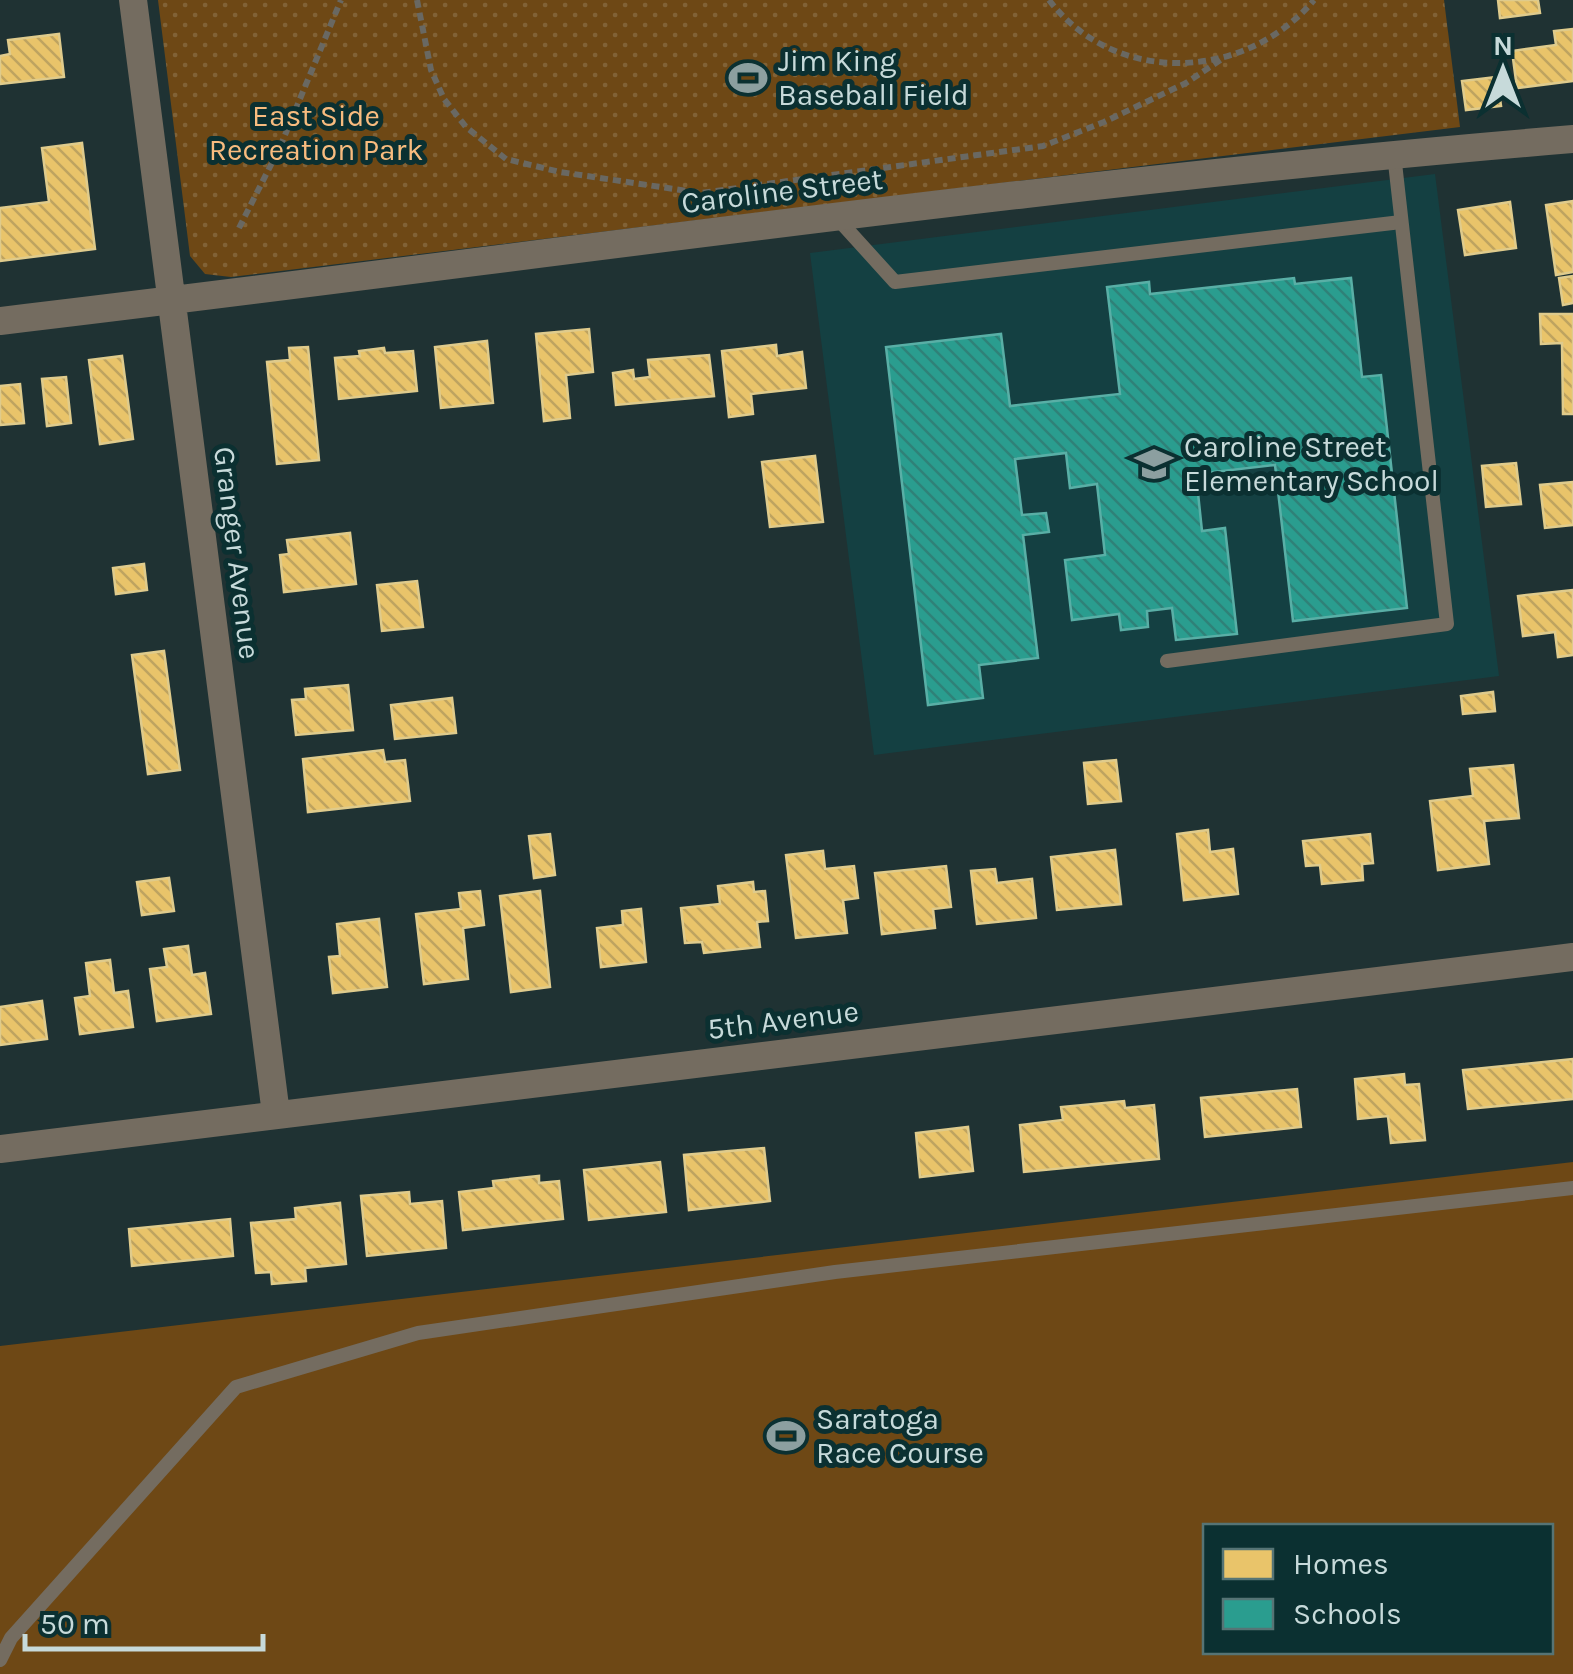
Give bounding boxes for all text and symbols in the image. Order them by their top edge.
north arrow [1453,20,1553,120]
text: N [1493,29,1513,62]
place label: Jim King Baseball Field [778,43,969,113]
sports icon: Jim King Baseball Field [727,57,769,99]
park label: East Side Recreation Park [209,98,423,168]
street label: Caroline Street [679,161,885,221]
place label: Caroline Street Elementary School [1184,429,1439,499]
school or university icon: Caroline Street Elementary School [1133,443,1175,485]
street label: Granger Avenue [206,445,268,661]
street label: 5th Avenue [705,993,861,1047]
place label: Saratoga Race Course [816,1401,984,1471]
sports icon: Saratoga Race Course [765,1415,807,1457]
legend [1203,1524,1553,1654]
text: Homes [1293,1546,1389,1582]
scale bar [25,1589,262,1651]
text: Schools [1293,1596,1402,1632]
text: 50 m [40,1606,110,1642]

